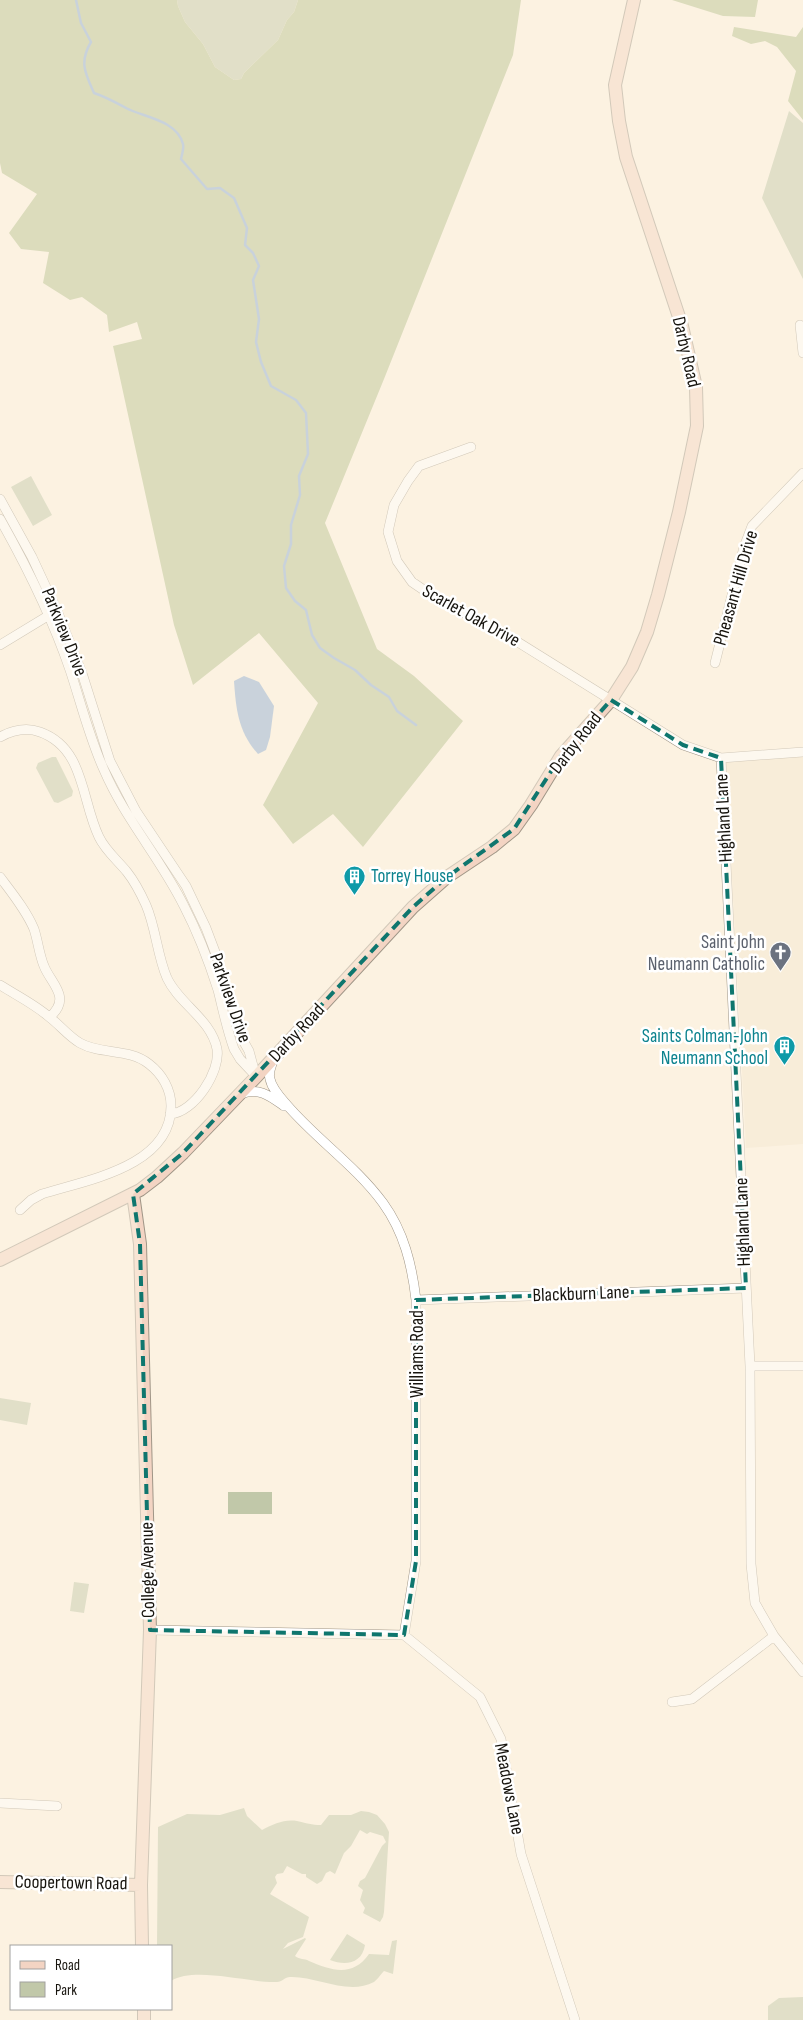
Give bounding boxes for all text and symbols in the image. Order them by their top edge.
street label: Darby Road [667,314,705,390]
street label: Pheasant Hill Drive [709,528,763,648]
street label: Scarlet Oak Drive [418,580,524,652]
street label: Parkview Drive [36,585,92,679]
street label: Darby Road [545,708,607,778]
street label: Highland Lane [710,773,738,863]
building icon: Torrey House [343,864,367,895]
place label: Torrey House [371,865,454,888]
place label: Saint John Neumann Catholic [648,931,765,976]
church icon: Saint John Neumann Catholic [769,941,793,972]
street label: Parkview Drive [204,950,256,1046]
street label: Darby Road [264,999,330,1067]
place label: Saints Colman-John Neumann School [642,1025,768,1070]
building icon: Saints Colman-John Neumann School [772,1035,796,1066]
street label: Highland Lane [730,1177,756,1267]
street label: Blackburn Lane [532,1281,630,1307]
street label: Williams Road [406,1310,429,1398]
street label: College Avenue [136,1522,160,1618]
street label: Meadows Lane [489,1741,529,1837]
street label: Coopertown Road [14,1871,128,1895]
legend [10,1945,172,2010]
text: Road [55,1956,80,1975]
text: Park [55,1981,77,2000]

